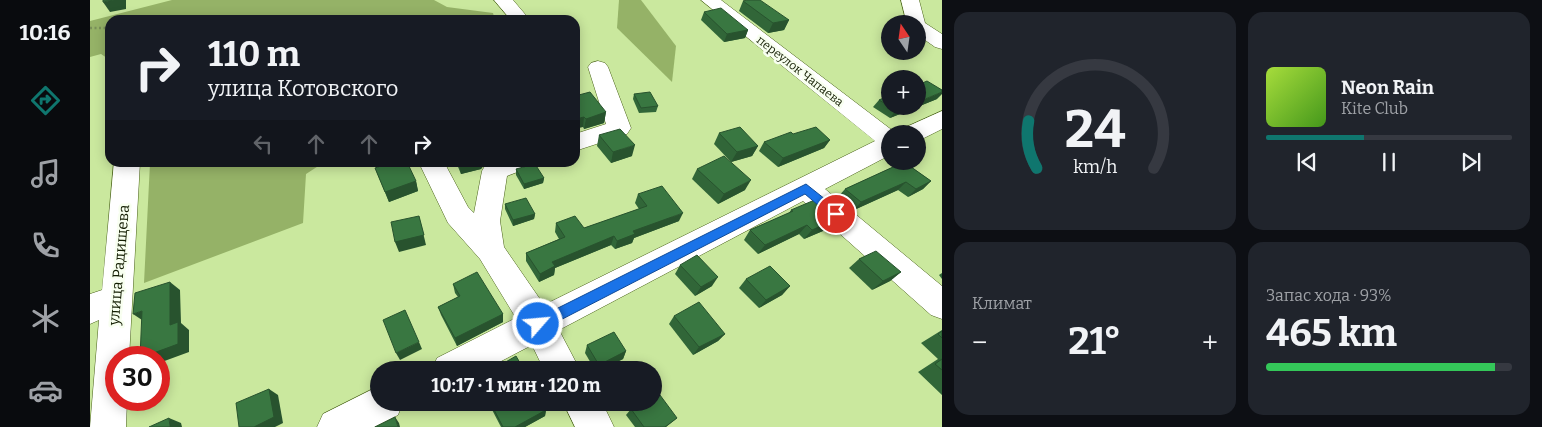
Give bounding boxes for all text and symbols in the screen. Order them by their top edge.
north arrow [881,15,926,60]
map controls [881,15,926,170]
text: 10:16 [19,19,71,46]
text: 110 m [208,33,300,75]
street label: переулок Чапаева [754,33,847,109]
icon: right [125,35,190,100]
button: + [881,70,926,115]
text: улица Котовского [208,75,398,102]
text: Neon Rain [1341,76,1434,99]
icon: directions [28,83,63,118]
text: 24 [1065,98,1126,161]
text: Kite Club [1341,99,1408,118]
button: − [881,125,926,170]
icon: left [249,130,277,158]
icon: ahead [302,130,330,158]
icon: ahead [355,130,383,158]
icon: right [408,130,436,158]
icon: previous [1293,148,1321,176]
icon: pause [1375,148,1403,176]
icon: next [1457,148,1485,176]
icon: music [28,156,63,191]
text: km/h [1073,156,1117,178]
pin [815,193,857,235]
icon: arrive [822,200,850,228]
street label: улица Радищева [105,204,133,327]
icon: phone [28,228,63,263]
text: Запас хода · 93% [1266,286,1392,305]
text: Климат [972,294,1032,313]
position arrow [511,297,563,349]
icon: climate [28,301,63,336]
text: 465 km [1266,310,1397,356]
text: 21° [1068,318,1121,364]
text: − [972,326,987,359]
text: + [1202,326,1218,359]
speed limit sign: 30 [105,346,170,411]
icon: car [28,373,63,408]
text: 10:17 · 1 мин · 120 m [431,374,601,397]

